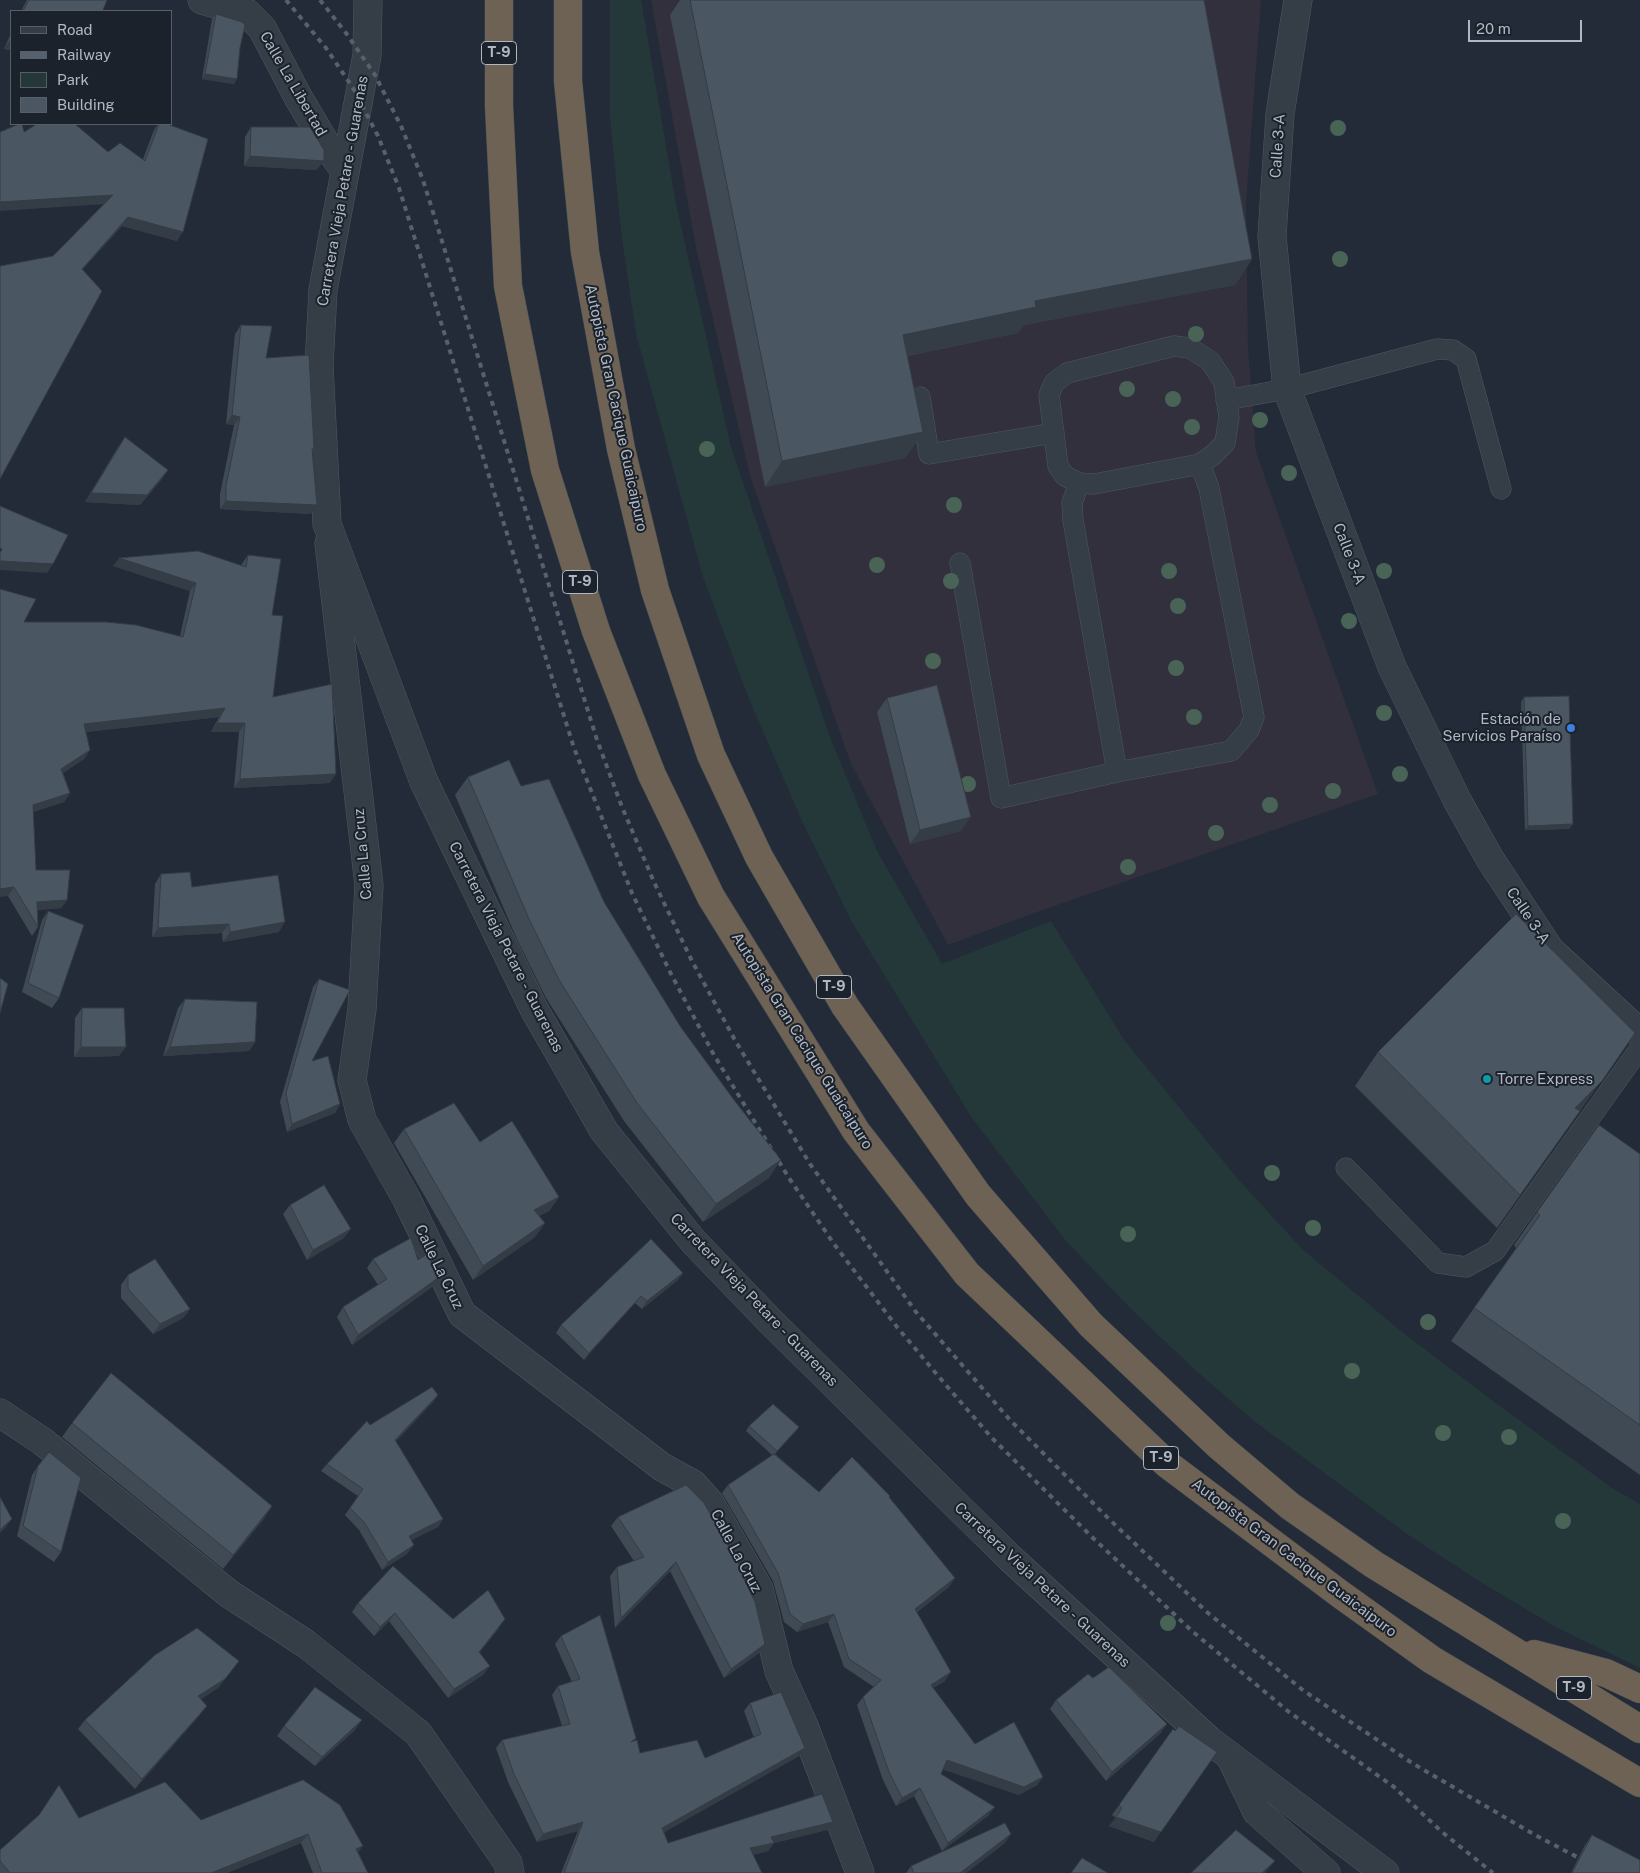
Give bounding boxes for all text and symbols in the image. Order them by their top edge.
legend [10,10,172,125]
scale bar [1470,10,1584,42]
text: 20 m [1476,20,1511,37]
text: Road [57,21,93,38]
street label: Calle La Libertad [256,28,330,140]
road number: T-9 [482,42,516,64]
text: Railway [57,46,111,63]
text: Park [57,71,89,88]
street label: Carretera Vieja Petare - Guarenas [314,74,372,308]
text: Building [57,96,115,113]
street label: Calle 3-A [1267,113,1289,179]
street label: Autopista Gran Cacique Guaicaipuro [581,283,651,533]
street label: Calle 3-A [1329,521,1369,587]
road number: T-9 [562,570,598,594]
place label: Estación de Servicios Paraíso [1442,710,1561,745]
marker: Estación de Servicios Paraíso [1565,722,1577,734]
street label: Calle La Cruz [350,808,376,900]
street label: Carretera Vieja Petare - Guarenas [445,839,567,1055]
street label: Calle 3-A [1502,884,1554,948]
street label: Autopista Gran Cacique Guaicaipuro [728,929,876,1153]
road number: T-9 [816,976,852,999]
place label: Torre Express [1497,1070,1593,1088]
marker: Torre Express [1481,1073,1493,1085]
street label: Carretera Vieja Petare - Guarenas [666,1210,842,1390]
street label: Calle La Cruz [411,1222,467,1312]
road number: T-9 [1144,1446,1178,1470]
street label: Autopista Gran Cacique Guaicaipuro [1188,1475,1400,1641]
street label: Carretera Vieja Petare - Guarenas [950,1499,1134,1671]
street label: Calle La Cruz [707,1506,765,1596]
road number: T-9 [1556,1676,1592,1700]

